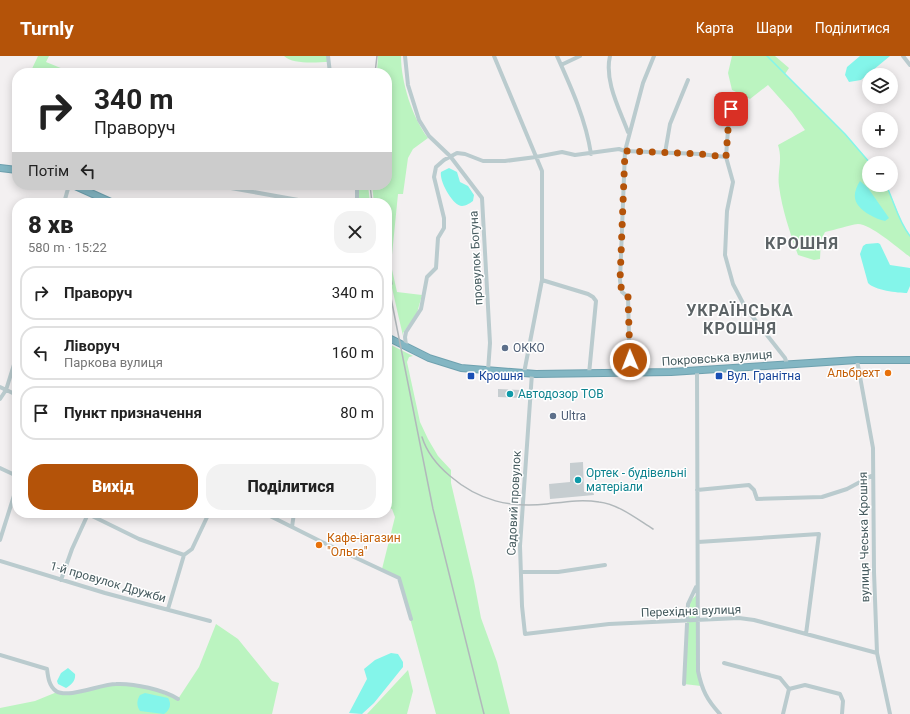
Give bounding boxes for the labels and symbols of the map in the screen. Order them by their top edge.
pin [714,92,748,126]
street label: провулок Богуна [467,210,485,306]
district label: КРОШНЯ [765,234,839,253]
district label: УКРАЇНСЬКА КРОШНЯ [686,301,794,338]
position arrow [609,339,651,381]
place label: ОККО [513,341,545,355]
marker: ОККО [500,343,510,353]
street label: Покровська вулиця [661,347,773,369]
place label: Альбрехт [827,366,880,380]
marker: Альбрехт [883,368,893,378]
place label: Крошня [479,369,523,383]
place label: Вул. Гранітна [727,369,801,383]
marker: Крошня [466,371,476,381]
marker: Вул. Гранітна [714,371,724,381]
place label: Автодозор ТОВ [518,387,604,401]
marker: Автодозор ТОВ [505,389,515,399]
place label: Ultra [561,409,586,423]
marker: Ultra [548,411,558,421]
street label: Садовий провулок [504,450,524,556]
place label: Ортек - будівельні матеріали [586,466,687,494]
street label: вулиця Чеська Крошня [856,472,872,602]
marker: Ортек - будівельні матеріали [573,475,583,485]
place label: Кафе-іагазин "Ольга" [327,531,401,559]
marker: Кафе-іагазин "Ольга" [314,540,324,550]
street label: 1-й провулок Дружби [48,559,168,605]
street label: Перехідна вулиця [641,602,741,620]

